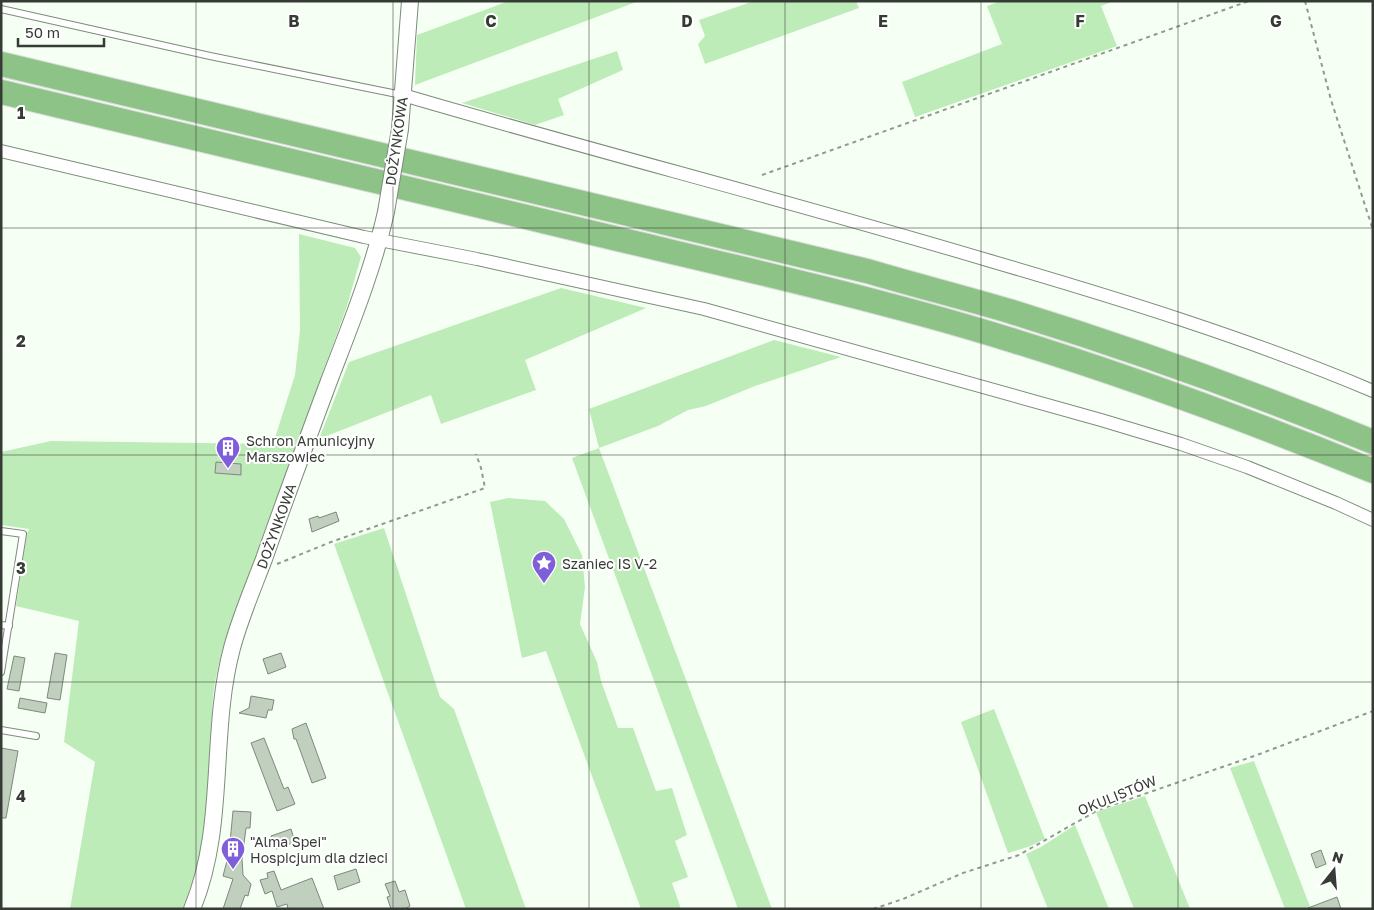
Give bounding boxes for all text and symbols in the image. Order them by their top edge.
text: B [288,11,300,31]
text: C [485,11,497,31]
text: D [681,11,693,31]
text: E [878,11,888,31]
text: F [1075,11,1085,31]
text: G [1270,11,1282,31]
scale bar [18,15,104,47]
text: 50 m [25,23,60,41]
street label: DOŻYNKOWA [381,95,411,187]
text: 1 [17,103,25,123]
text: 2 [16,331,26,351]
place label: Schron Amunicyjny Marszowiec [246,432,375,465]
building icon: Schron Amunicyjny Marszowiec [215,435,241,469]
street label: DOŻYNKOWA [253,480,300,571]
place icon: Szaniec IS V-2 [531,550,557,584]
place label: Szaniec IS V-2 [562,555,657,572]
text: 3 [16,558,26,578]
street label: OKULISTÓW [1075,771,1159,819]
text: 4 [16,786,26,806]
place label: "Alma Spei" Hospicjum dla dzieci [250,833,388,866]
building icon: "Alma Spei" Hospicjum dla dzieci [220,836,246,870]
north arrow [1309,845,1359,895]
text: N [1330,847,1346,867]

